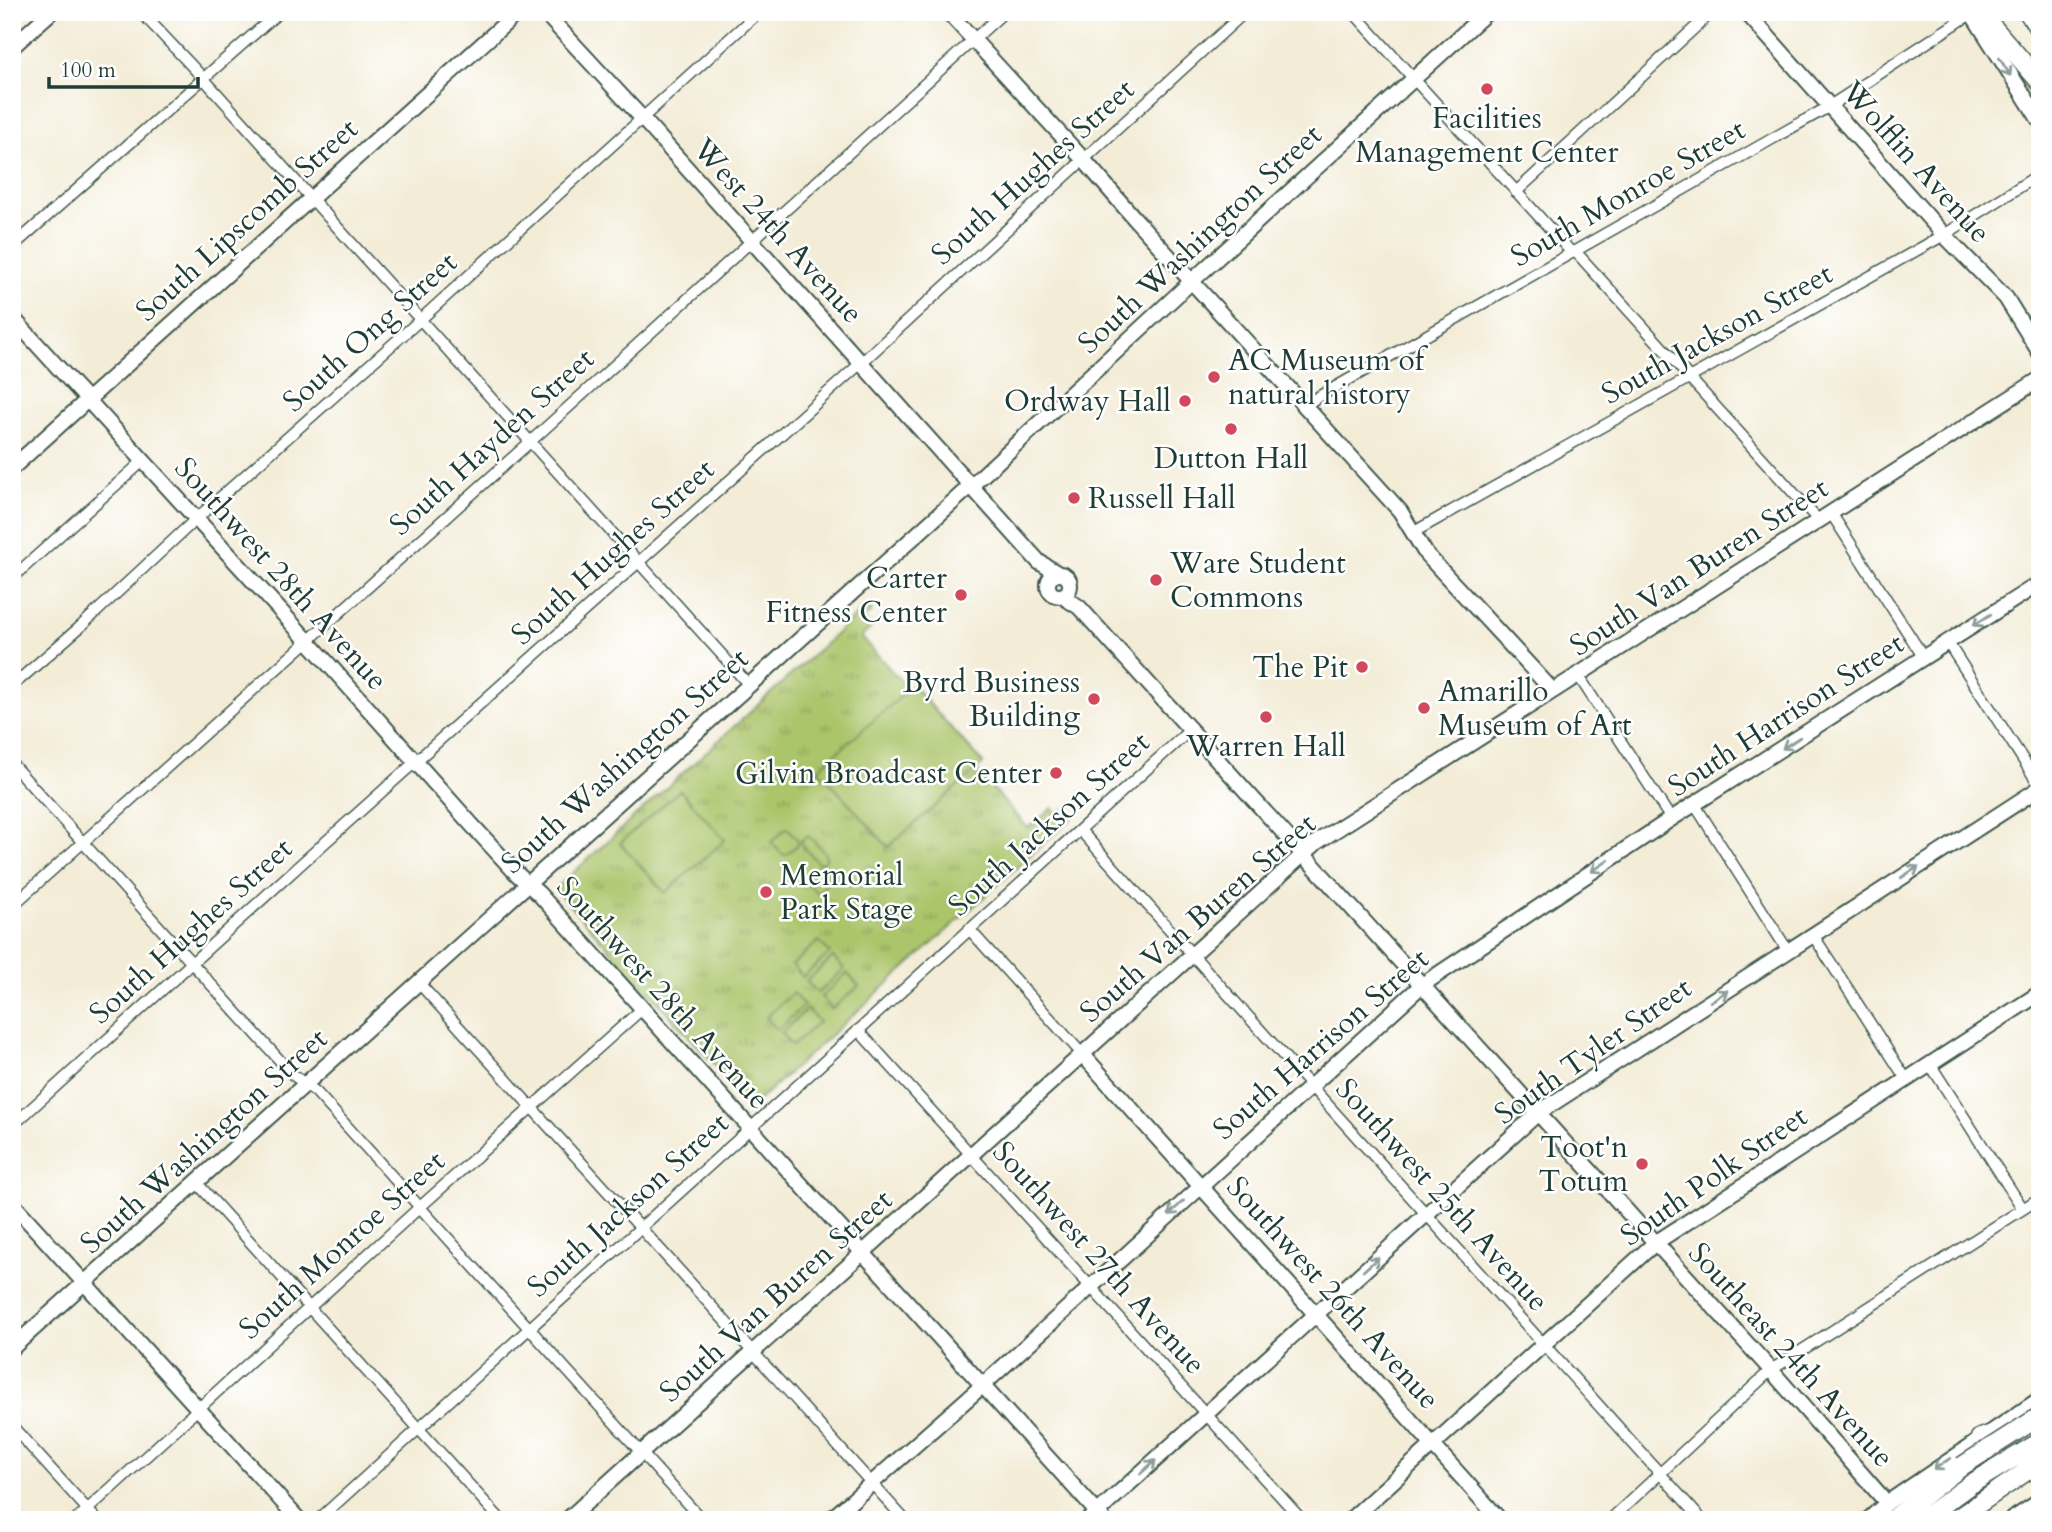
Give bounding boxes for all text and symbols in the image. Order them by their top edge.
scale bar [49,46,198,90]
text: 100 m [60,56,116,85]
one-way arrow [1999,56,2013,76]
street label: South Hughes Street [923,69,1144,274]
street label: Wolflin Avenue [1832,71,2000,252]
marker: Facilities Management Center [1479,81,1495,97]
place label: Facilities Management Center [1356,98,1619,173]
street label: South Lipscomb Street [127,109,367,331]
street label: South Monroe Street [1503,109,1753,277]
street label: South Washington Street [1069,115,1331,363]
street label: West 24th Avenue [683,129,872,333]
street label: South Ong Street [274,242,466,421]
street label: South Jackson Street [1594,253,1840,414]
street label: South Hayden Street [381,339,604,545]
place label: AC Museum of natural history [1228,340,1429,415]
marker: AC Museum of natural history [1206,369,1222,385]
place label: Ordway Hall [1004,381,1171,422]
marker: Ordway Hall [1177,393,1193,409]
marker: Dutton Hall [1223,421,1239,437]
place label: Dutton Hall [1154,438,1309,479]
street label: Southwest 28th Avenue [165,448,397,700]
street label: South Hughes Street [503,449,724,654]
street label: South Van Buren Street [1562,468,1837,666]
place label: Russell Hall [1088,478,1236,519]
marker: Russell Hall [1066,490,1082,506]
place label: Ware Student Commons [1169,543,1346,618]
place label: Carter Fitness Center [766,558,947,633]
marker: Ware Student Commons [1148,572,1164,588]
marker: Carter Fitness Center [953,587,969,603]
one-way arrow [1973,614,1993,628]
street label: South Harrison Street [1660,623,1912,807]
street label: South Washington Street [493,638,758,883]
place label: The Pit [1252,647,1349,688]
marker: The Pit [1354,659,1370,675]
place label: Byrd Business Building [903,662,1080,737]
place label: Amarillo Museum of Art [1438,671,1632,746]
marker: Byrd Business Building [1086,691,1102,707]
marker: Amarillo Museum of Art [1416,700,1432,716]
marker: Warren Hall [1258,709,1274,725]
street label: South Jackson Street [939,722,1159,926]
place label: Warren Hall [1185,726,1346,767]
one-way arrow [1782,736,1801,750]
place label: Gilvin Broadcast Center [735,753,1042,794]
marker: Gilvin Broadcast Center [1048,765,1064,781]
street label: South Van Buren Street [1071,804,1325,1032]
street label: South Hughes Street [81,828,302,1033]
place label: Memorial Park Stage [780,855,914,930]
one-way arrow [1590,859,1610,873]
one-way arrow [1899,865,1919,879]
street label: Southwest 28th Avenue [547,867,779,1119]
marker: Memorial Park Stage [758,884,774,900]
street label: South Harrison Street [1204,938,1438,1149]
street label: South Tyler Street [1486,967,1700,1134]
one-way arrow [1708,989,1728,1003]
street label: South Washington Street [72,1018,337,1263]
street label: Southwest 25th Avenue [1326,1069,1558,1321]
street label: South Polk Street [1612,1096,1816,1256]
street label: South Jackson Street [518,1103,738,1307]
place label: Toot'n Totum [1538,1127,1629,1202]
street label: Southwest 27th Avenue [983,1132,1215,1384]
street label: South Monroe Street [230,1141,454,1349]
marker: Toot'n Totum [1634,1156,1650,1172]
street label: Southwest 26th Avenue [1217,1167,1449,1419]
street label: South Van Buren Street [651,1180,902,1412]
one-way arrow [1167,1200,1185,1216]
street label: Southeast 24th Avenue [1679,1234,1903,1476]
one-way arrow [1362,1256,1379,1273]
one-way arrow [1933,1457,1952,1471]
one-way arrow [1139,1459,1157,1475]

